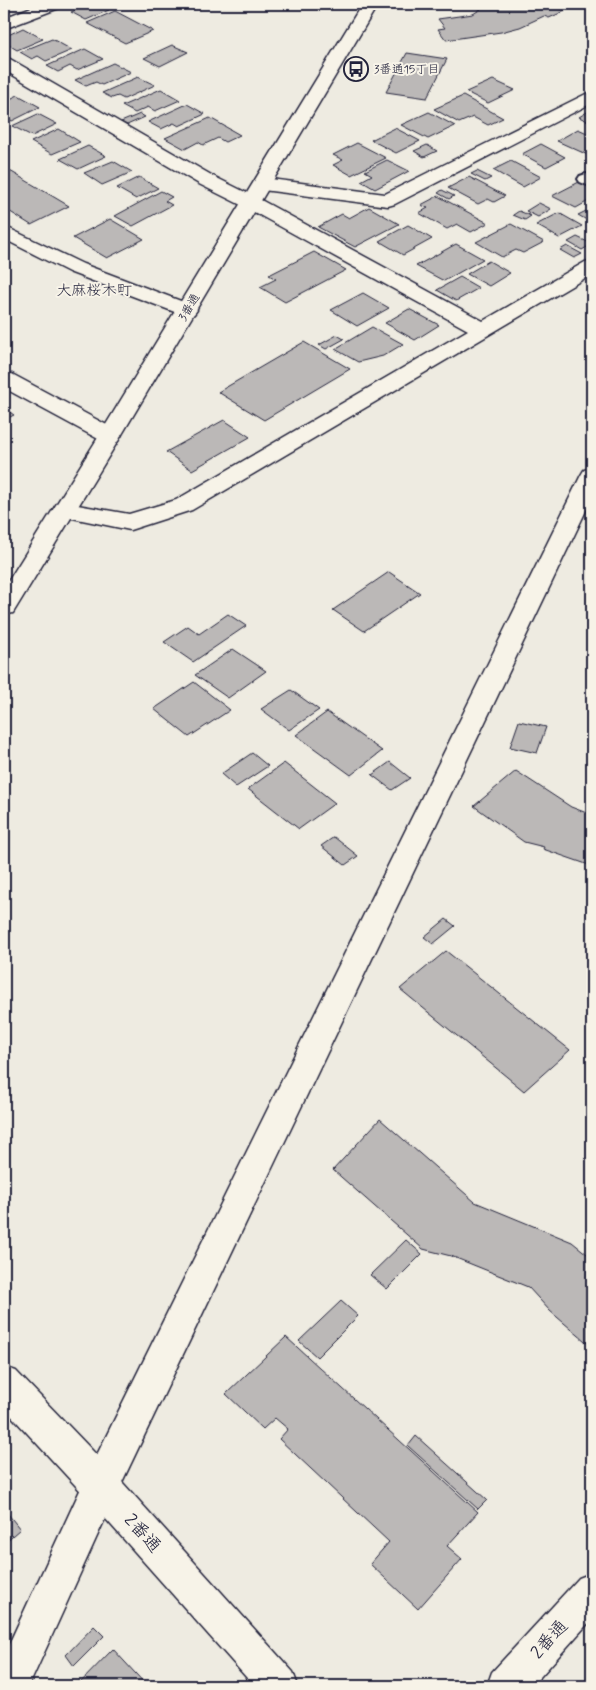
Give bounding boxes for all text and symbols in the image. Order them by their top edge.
bus stop icon: 3番通15丁目 [343,56,369,82]
place label: 3番通15丁目 [374,62,439,78]
district label: 大麻桜木町 [56,281,132,301]
street label: 3番通 [175,291,204,324]
street label: 2番通 [118,1509,166,1558]
street label: 2番通 [526,1615,574,1664]

